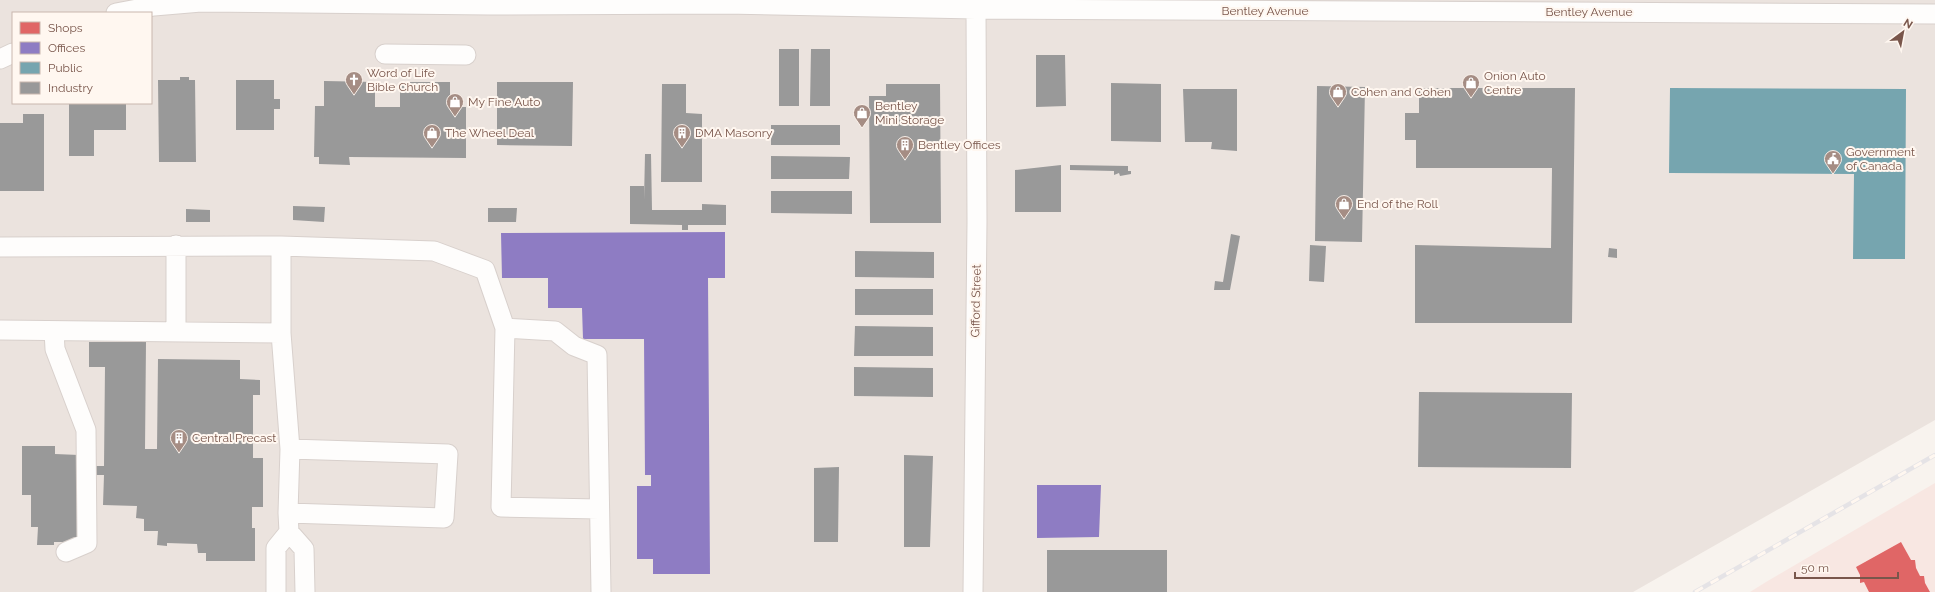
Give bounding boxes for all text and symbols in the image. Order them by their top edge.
street label: Bentley Avenue [1221,4,1309,18]
street label: Bentley Avenue [1545,5,1633,19]
legend [12,12,152,104]
north arrow [1883,12,1923,52]
text: N [1901,16,1915,32]
text: Shops [48,21,83,35]
text: Offices [48,41,85,55]
text: Public [48,61,83,75]
place label: Word of Life Bible Church [367,66,438,94]
place label: Onion Auto Centre [1484,69,1546,97]
church icon: Word of Life Bible Church [344,70,364,95]
shop icon: Onion Auto Centre [1461,73,1481,98]
text: Industry [48,81,94,95]
shop icon: Cohen and Cohen [1328,82,1348,107]
place label: Cohen and Cohen [1351,85,1451,99]
shop icon: My Fine Auto [445,92,465,117]
place label: My Fine Auto [468,95,540,109]
place label: Bentley Mini Storage [875,99,944,127]
shop icon: Bentley Mini Storage [852,103,872,128]
shop icon: The Wheel Deal [422,123,442,148]
building icon: DMA Masonry [672,123,692,148]
place label: The Wheel Deal [445,126,535,140]
place label: DMA Masonry [695,126,773,140]
building icon: Bentley Offices [895,135,915,160]
place label: Bentley Offices [918,138,1001,152]
place label: Government of Canada [1846,145,1915,173]
public building icon: Government of Canada [1823,149,1843,174]
shop icon: End of the Roll [1334,194,1354,219]
place label: End of the Roll [1357,197,1439,211]
street label: Gifford Street [968,264,984,338]
building icon: Central Precast [169,428,189,453]
place label: Central Precast [192,431,276,445]
scale bar [1795,554,1898,580]
text: 50 m [1801,561,1829,575]

